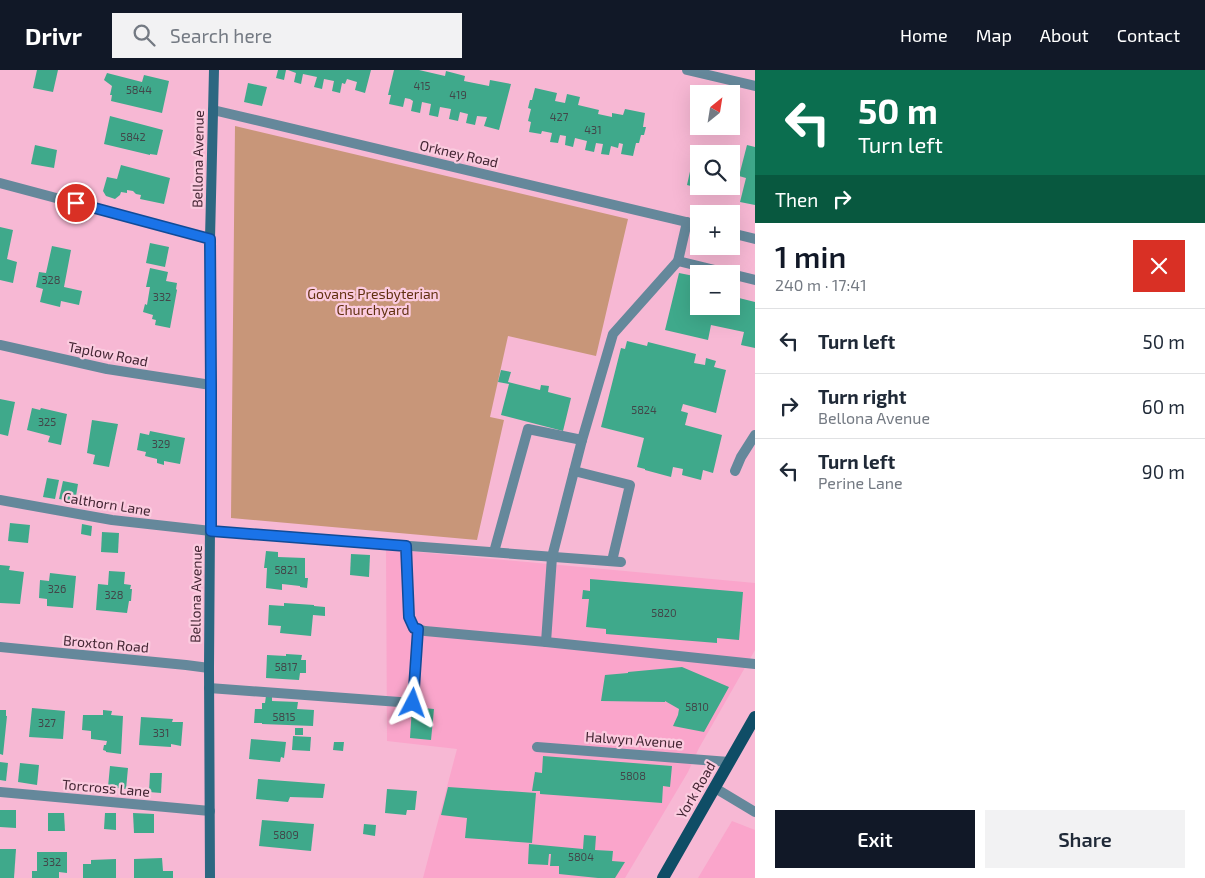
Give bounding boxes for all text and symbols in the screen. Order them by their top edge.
search box [112,13,462,58]
text: Drivr [25,21,82,50]
icon: search [130,21,158,49]
text: Search here [170,24,272,47]
text: Home [900,24,948,46]
text: Map [976,24,1012,46]
text: About [1040,24,1089,46]
text: Contact [1117,24,1180,46]
house number: 415 [413,79,431,92]
house number: 5844 [126,83,152,96]
north arrow [690,85,740,135]
map controls [690,85,740,315]
house number: 419 [449,88,467,101]
text: 50 m [858,89,938,131]
icon: left [775,90,840,155]
street label: Bellona Avenue [188,110,207,208]
house number: 427 [550,110,569,123]
house number: 431 [584,123,602,136]
house number: 5842 [120,130,146,143]
text: Turn left [858,131,943,157]
street label: Orkney Road [418,136,500,171]
button: search [690,145,740,195]
pin [55,182,97,224]
icon: right [828,185,856,213]
text: Then [775,188,818,211]
icon: arrive [62,189,90,217]
button: + [690,205,740,255]
text: 1 min [775,238,846,274]
button: close [1133,240,1185,292]
button: − [690,265,740,315]
house number: 328 [42,273,60,286]
text: 240 m · 17:41 [775,275,867,294]
park label: Govans Presbyterian Churchyard [307,285,439,318]
house number: 332 [153,290,171,303]
icon: left [775,327,803,355]
text: Turn left [818,330,895,353]
text: 50 m [1142,330,1185,353]
street label: Taplow Road [67,337,150,370]
text: Turn right [818,385,906,408]
icon: right [775,392,803,420]
text: 60 m [1142,395,1185,418]
house number: 5824 [631,403,657,416]
text: Bellona Avenue [818,408,930,427]
house number: 325 [38,415,56,428]
house number: 329 [152,437,170,450]
text: Turn left [818,450,895,473]
icon: left [775,457,803,485]
text: 90 m [1142,460,1185,483]
text: Perine Lane [818,473,903,492]
street label: Calthorn Lane [62,488,152,519]
street label: Bellona Avenue [186,545,205,643]
house number: 5821 [274,563,298,576]
house number: 326 [48,582,66,595]
house number: 328 [105,588,123,601]
house number: 5820 [651,606,677,619]
street label: Broxton Road [62,631,150,656]
house number: 5817 [275,660,298,673]
position arrow [386,676,438,728]
house number: 5810 [685,700,709,713]
house number: 5815 [273,710,296,723]
house number: 327 [38,716,56,729]
house number: 331 [153,726,169,739]
street label: Halwyn Avenue [585,728,683,751]
street label: York Road [672,758,719,821]
house number: 5808 [620,769,646,782]
street label: Torcross Lane [61,775,151,800]
button: Exit [775,810,975,868]
button: Share [985,810,1185,868]
house number: 5809 [273,828,299,841]
house number: 5804 [568,850,594,863]
house number: 332 [43,855,61,868]

